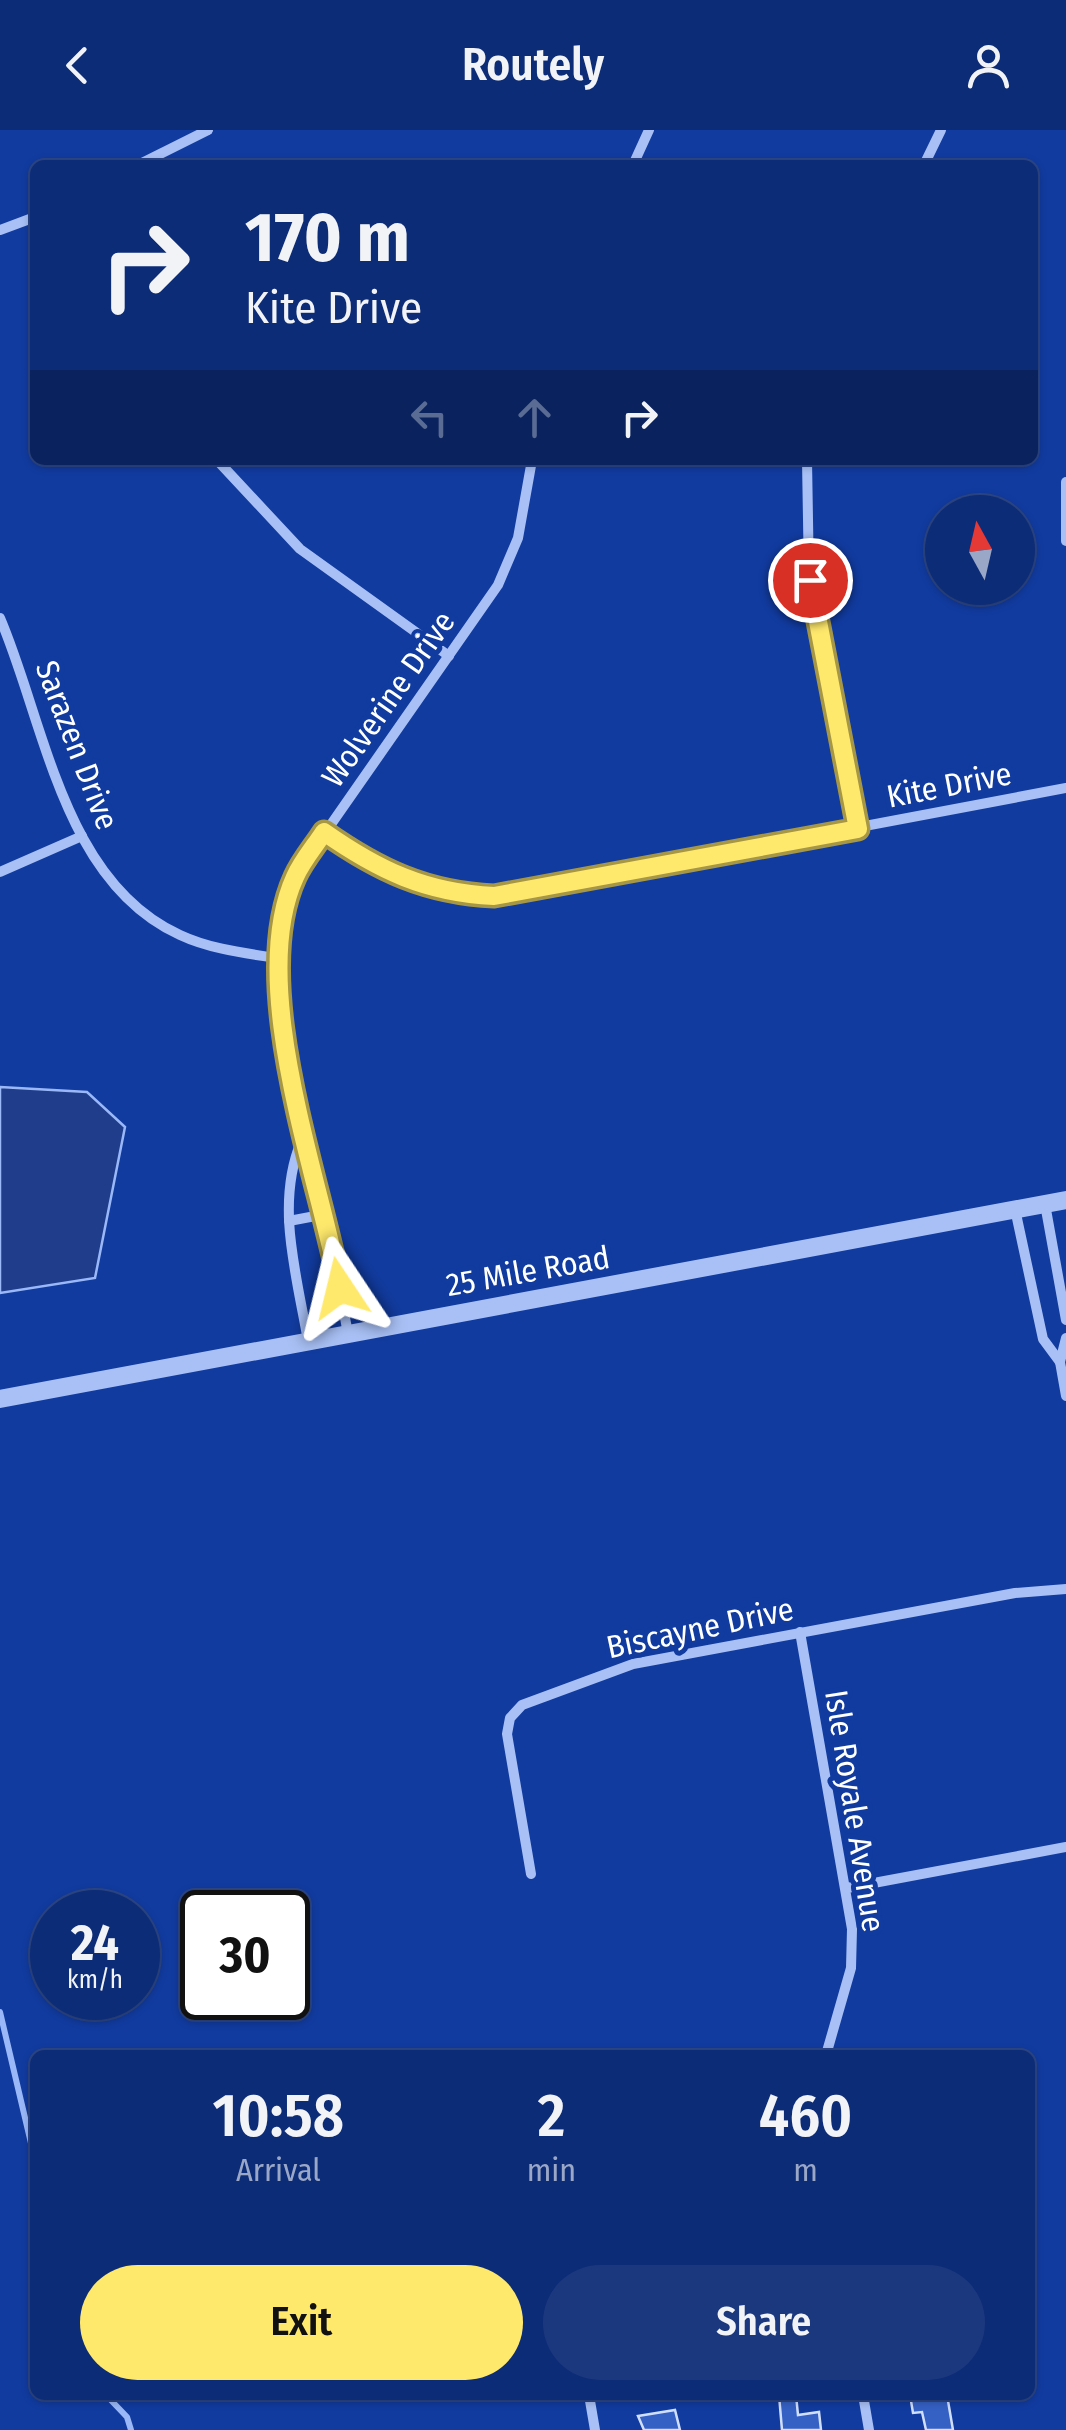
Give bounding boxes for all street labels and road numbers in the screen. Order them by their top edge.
street label: Wolverine Drive [313,604,463,794]
street label: Sarazen Drive [27,655,127,835]
street label: Kite Drive [884,754,1014,816]
street label: 25 Mile Road [443,1238,613,1304]
street label: Biscayne Drive [603,1590,797,1666]
street label: Isle Royale Avenue [817,1687,893,1935]

